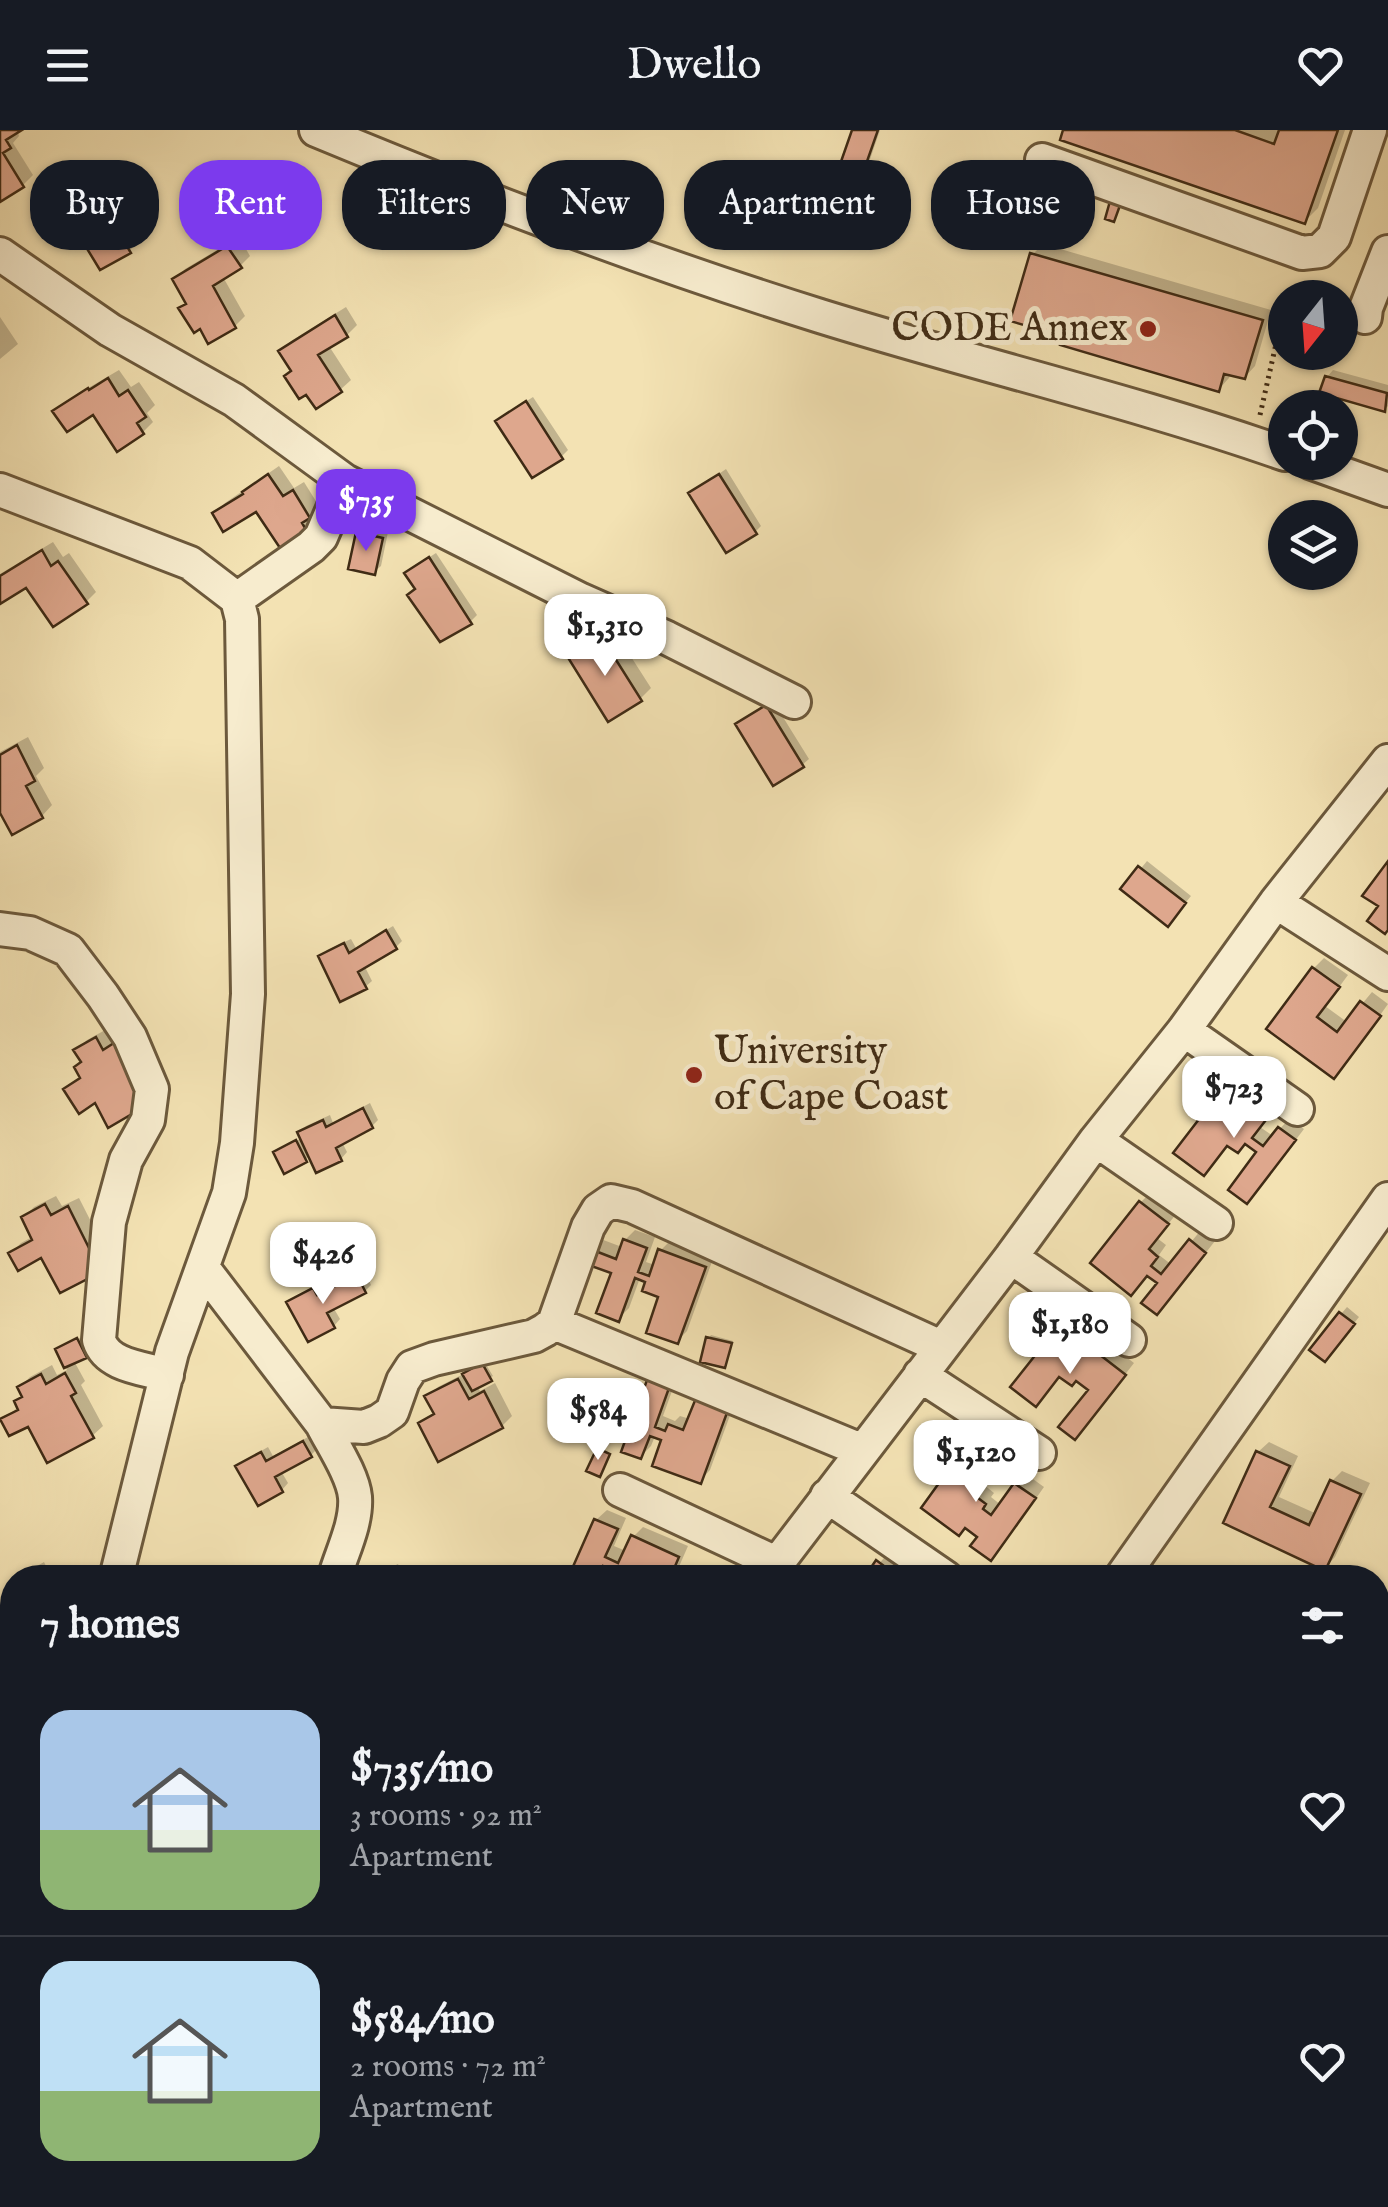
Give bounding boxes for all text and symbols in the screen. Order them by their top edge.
text: Dwello [627,37,761,94]
icon: menu [40,38,95,93]
icon: heart [1293,38,1348,93]
chip: Buy [30,160,159,250]
chip: Rent [179,160,322,250]
chip: Filters [342,160,506,250]
chip: New [526,160,664,250]
chip: Apartment [684,160,911,250]
chip: House [931,160,1095,250]
north arrow [1268,280,1358,370]
map controls [1268,280,1358,590]
place label: CODE Annex [891,304,1128,355]
marker: CODE Annex [1137,318,1159,340]
button: locate [1268,390,1358,480]
pin: $735 [307,469,425,554]
text: $735 [338,481,394,522]
button: layers [1268,500,1358,590]
pin: $1,310 [524,594,686,679]
text: $1,310 [566,606,644,647]
place label: University of Cape Coast [714,1027,949,1124]
pin: $723 [1175,1056,1293,1141]
marker: University of Cape Coast [683,1064,705,1086]
text: $723 [1204,1068,1264,1109]
pin: $426 [264,1222,382,1307]
text: $426 [292,1234,354,1275]
pin: $1,180 [989,1292,1151,1377]
text: $1,180 [1031,1304,1109,1345]
pin: $584 [539,1378,657,1463]
text: $584 [569,1390,627,1431]
pin: $1,120 [895,1420,1057,1505]
text: $1,120 [936,1432,1016,1473]
icon: filters [1295,1598,1350,1653]
text: 7 homes [40,1599,180,1652]
text: $735/mo [350,1743,493,1796]
icon: home [120,1750,240,1870]
icon: heart [1295,1783,1350,1838]
text: 3 rooms · 92 m² [350,1796,542,1837]
text: Apartment [350,1837,493,1878]
text: $584/mo [350,1994,495,2047]
icon: home [120,2001,240,2121]
icon: heart [1295,2034,1350,2089]
text: 2 rooms · 72 m² [350,2047,546,2088]
text: Apartment [350,2088,493,2129]

